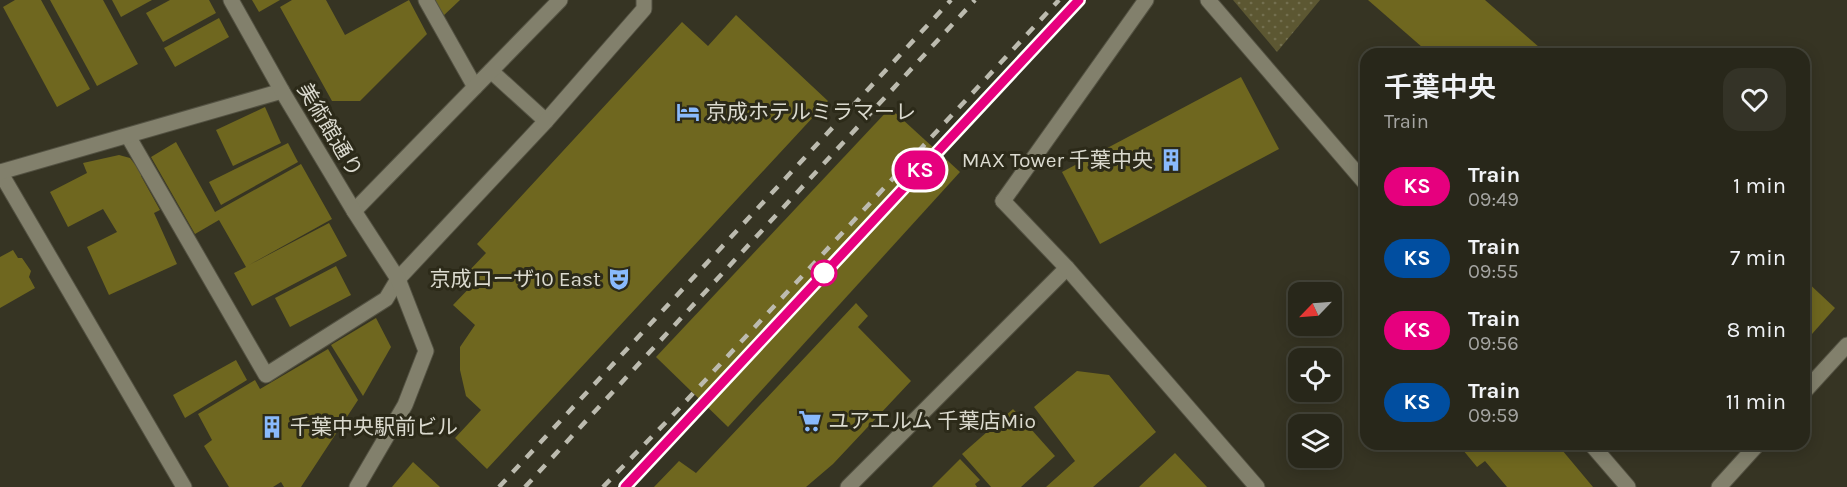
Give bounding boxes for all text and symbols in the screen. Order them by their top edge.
button: heart [1723,68,1786,131]
text: 千葉中央 [1384,71,1496,104]
street label: 美術館通り [293,79,367,181]
hotel icon: 京成ホテルミラマーレ [675,99,701,125]
place label: 京成ホテルミラマーレ [706,100,916,124]
text: Train [1384,110,1429,133]
building icon: MAX Tower 千葉中央 [1158,147,1184,173]
place label: MAX Tower 千葉中央 [962,148,1153,172]
line badge: KS [893,150,947,190]
text: KS [906,158,934,182]
text: Train [1468,162,1520,188]
text: 1 min [1733,173,1786,199]
text: KS [1403,174,1431,198]
text: 09:49 [1468,188,1519,211]
text: Train [1468,234,1520,260]
text: 7 min [1730,245,1786,271]
text: KS [1403,246,1431,270]
unlabelled marker [811,260,837,286]
text: 09:55 [1468,260,1519,283]
theatre icon: 京成ローザ10 East [606,266,632,292]
place label: 京成ローザ10 East [430,267,601,291]
north arrow [1288,282,1342,336]
map controls [1288,282,1342,468]
text: Train [1468,306,1520,332]
text: 8 min [1727,317,1786,343]
text: KS [1403,318,1431,342]
text: 09:56 [1468,332,1519,355]
button: locate [1288,348,1342,402]
text: Train [1468,378,1520,404]
text: 11 min [1726,389,1786,415]
text: KS [1403,390,1431,414]
text: 09:59 [1468,404,1519,427]
supermarket icon: ユアエルム 千葉店Mio [797,408,823,434]
place label: ユアエルム 千葉店Mio [828,409,1036,433]
building icon: 千葉中央駅前ビル [259,414,285,440]
button: layers [1288,414,1342,468]
place label: 千葉中央駅前ビル [290,415,458,439]

